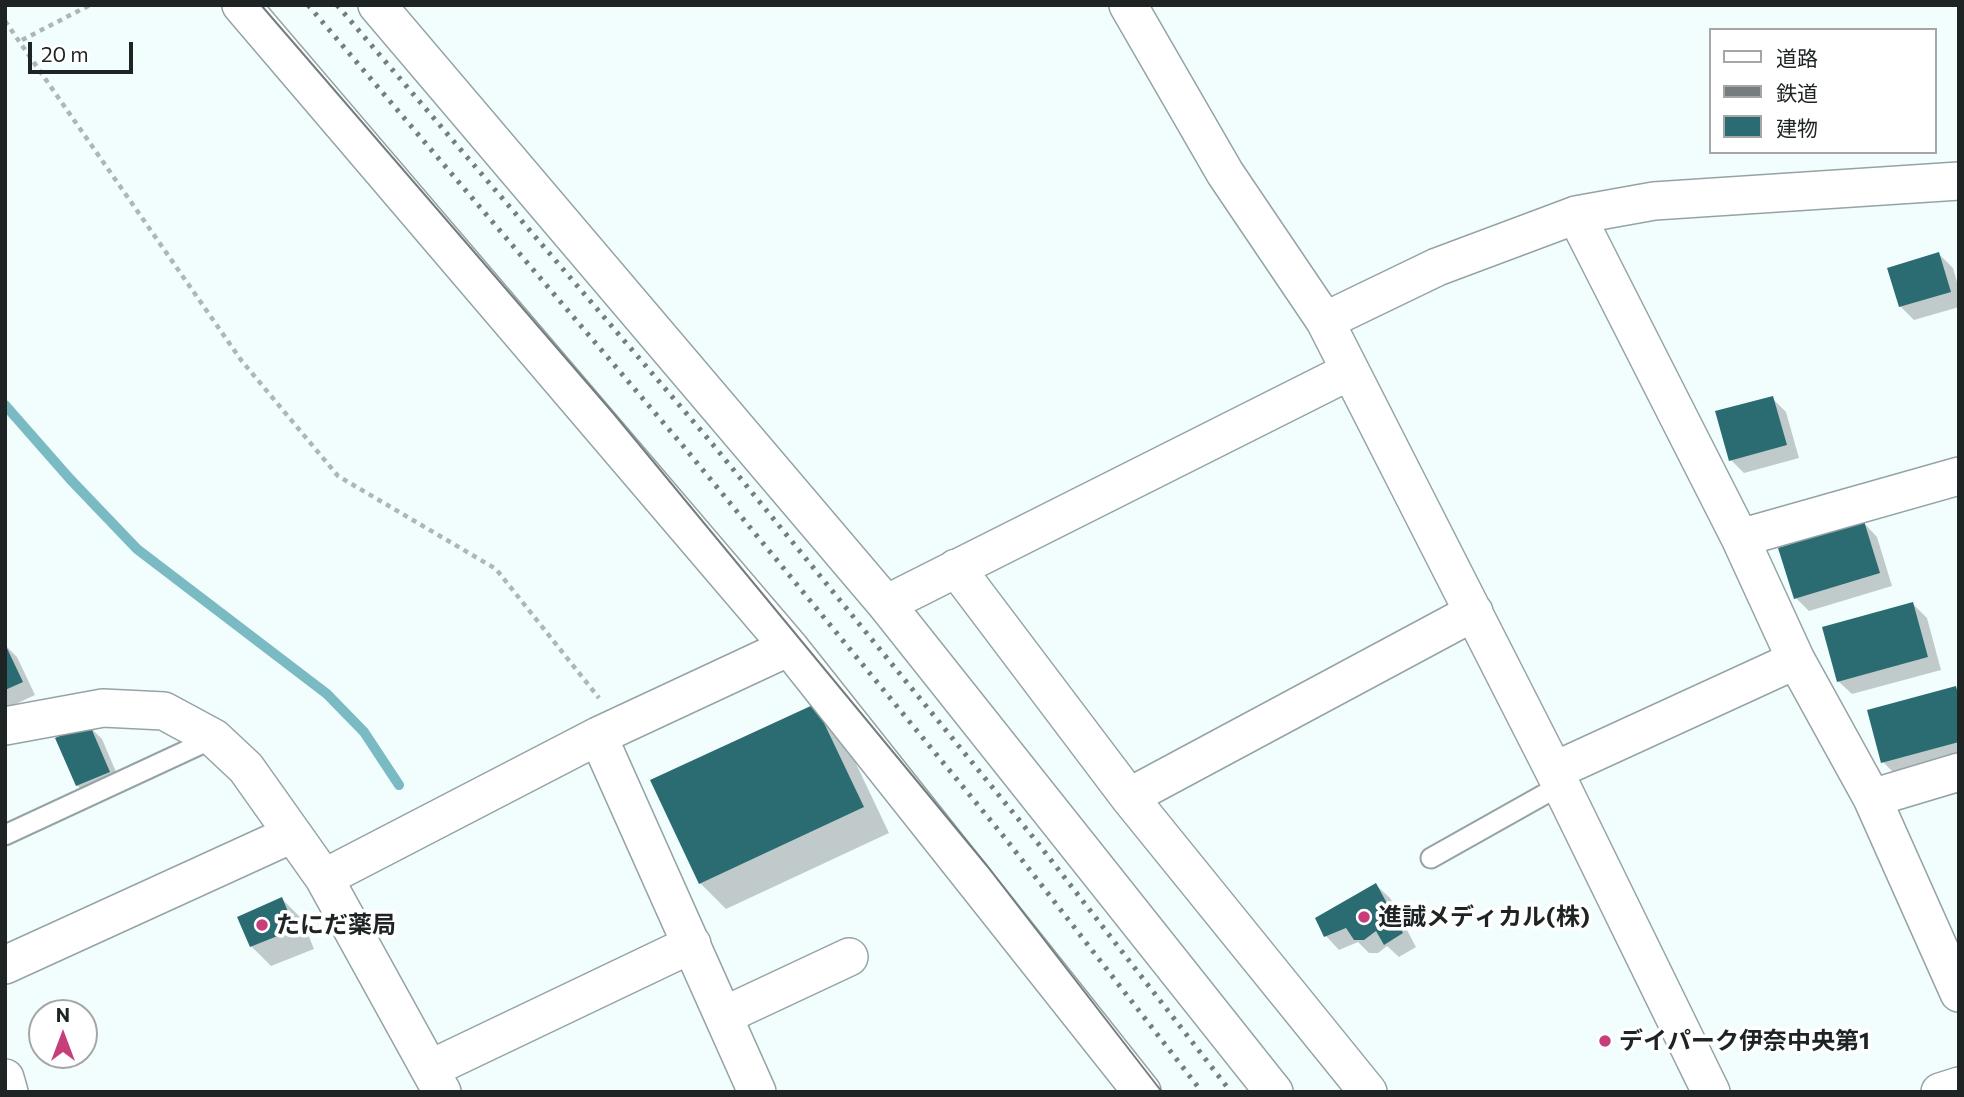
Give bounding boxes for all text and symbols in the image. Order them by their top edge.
scale bar [32,28,136,72]
legend [1708,28,1936,154]
text: 20 m [41,41,89,66]
text: 道路 [1776,45,1818,70]
text: 鉄道 [1776,80,1818,105]
text: 建物 [1776,115,1818,140]
place label: 進誠メディカル(株) [1378,903,1590,931]
marker: 進誠メディカル(株) [1356,909,1372,925]
place label: たにだ薬局 [276,911,396,939]
marker: たにだ薬局 [254,917,270,933]
north arrow [28,999,98,1069]
text: N [56,1003,70,1026]
place label: デイパーク伊奈中央第1 [1619,1027,1870,1055]
marker: デイパーク伊奈中央第1 [1597,1033,1613,1049]

